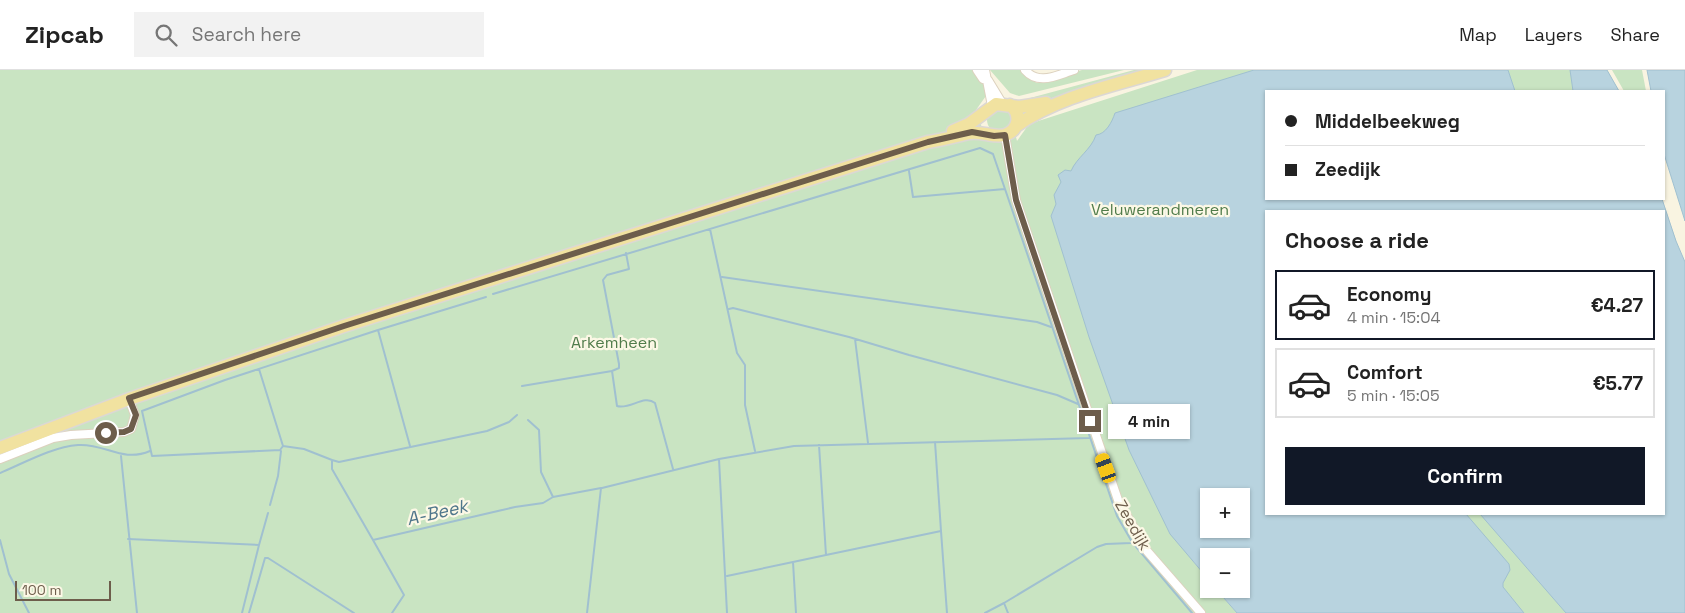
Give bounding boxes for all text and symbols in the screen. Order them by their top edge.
search box [134,12,484,57]
text: Zipcab [25,19,104,50]
icon: search [152,21,180,49]
text: Search here [192,22,301,47]
text: Map [1459,23,1497,46]
text: Layers [1525,23,1582,46]
text: Share [1610,23,1660,46]
text: Middelbeekweg [1315,109,1460,134]
text: Zeedijk [1315,157,1381,182]
park label: Veluwerandmeren [1091,199,1229,220]
text: Choose a ride [1285,226,1429,254]
text: Economy [1347,282,1431,307]
icon: car [1287,283,1332,328]
text: €4.27 [1591,293,1643,318]
text: 4 min · 15:04 [1347,307,1440,328]
park label: Arkemheen [571,332,657,353]
text: Comfort [1347,360,1423,385]
icon: car [1287,361,1332,406]
text: €5.77 [1593,371,1643,396]
text: 5 min · 15:05 [1347,385,1440,406]
callout: 4 min [1108,404,1190,438]
route end [1079,410,1101,432]
text: 4 min [1128,411,1170,432]
route start [95,422,117,444]
button: Confirm [1285,447,1645,505]
car [1093,451,1118,485]
map controls [1200,488,1250,598]
button: + [1200,488,1250,538]
water label: A-Beek [404,493,472,530]
street label: Zeedijk [1110,496,1156,554]
button: − [1200,548,1250,598]
scale bar [15,578,111,601]
text: 100 m [22,581,61,599]

